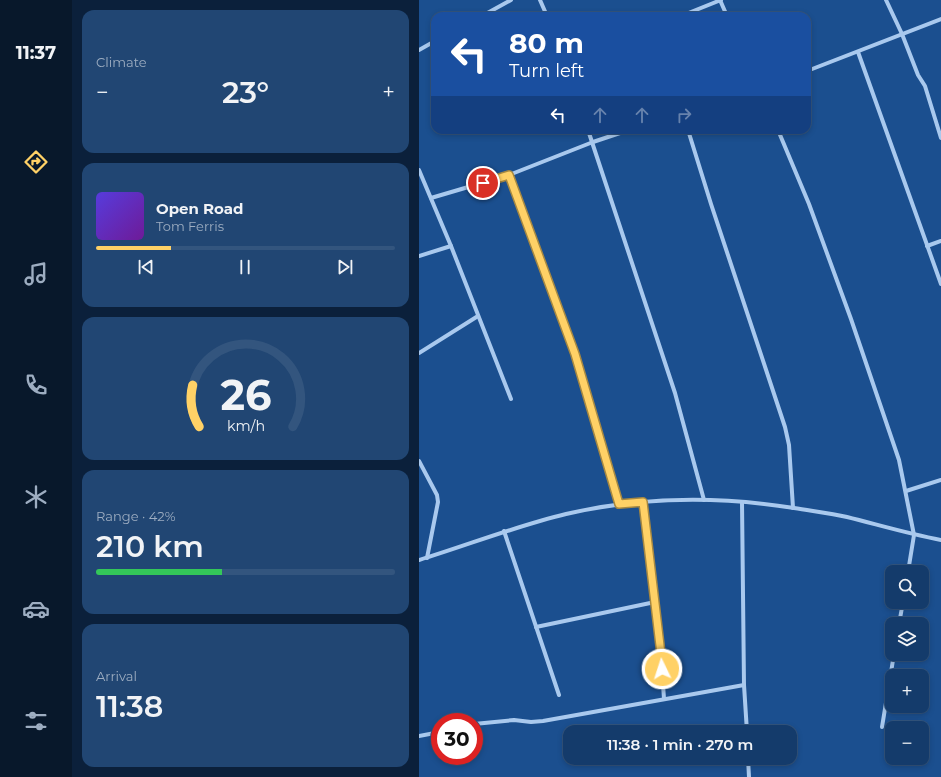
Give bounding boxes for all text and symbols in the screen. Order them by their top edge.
text: 80 m [509,26,584,60]
icon: left [443,28,495,80]
text: 11:37 [16,42,56,64]
text: Climate [96,54,147,70]
text: Turn left [509,60,584,82]
text: 23° [222,74,269,111]
text: − [96,79,109,106]
text: + [382,79,395,106]
icon: left [547,104,569,126]
icon: ahead [589,104,611,126]
icon: ahead [631,104,653,126]
icon: right [673,104,695,126]
icon: directions [22,148,50,176]
pin [466,166,500,200]
icon: arrive [472,172,494,194]
text: Open Road [156,199,244,218]
text: Tom Ferris [156,218,224,234]
icon: previous [135,256,157,278]
icon: pause [234,256,256,278]
icon: next [334,256,356,278]
icon: music [22,260,50,288]
text: 26 [220,369,271,419]
icon: phone [22,371,50,399]
text: km/h [226,416,265,434]
icon: climate [22,483,50,511]
text: Range · 42% [96,508,176,524]
text: 210 km [96,528,204,565]
map controls [885,565,929,765]
button: search [885,565,929,609]
icon: car [22,595,50,623]
button: layers [885,617,929,661]
position arrow [641,648,683,690]
text: Arrival [96,668,137,684]
button: + [885,669,929,713]
text: 11:38 [96,688,163,725]
icon: filters [22,707,50,735]
speed limit sign: 30 [431,713,483,765]
button: − [885,721,929,765]
text: 11:38 · 1 min · 270 m [607,735,753,754]

